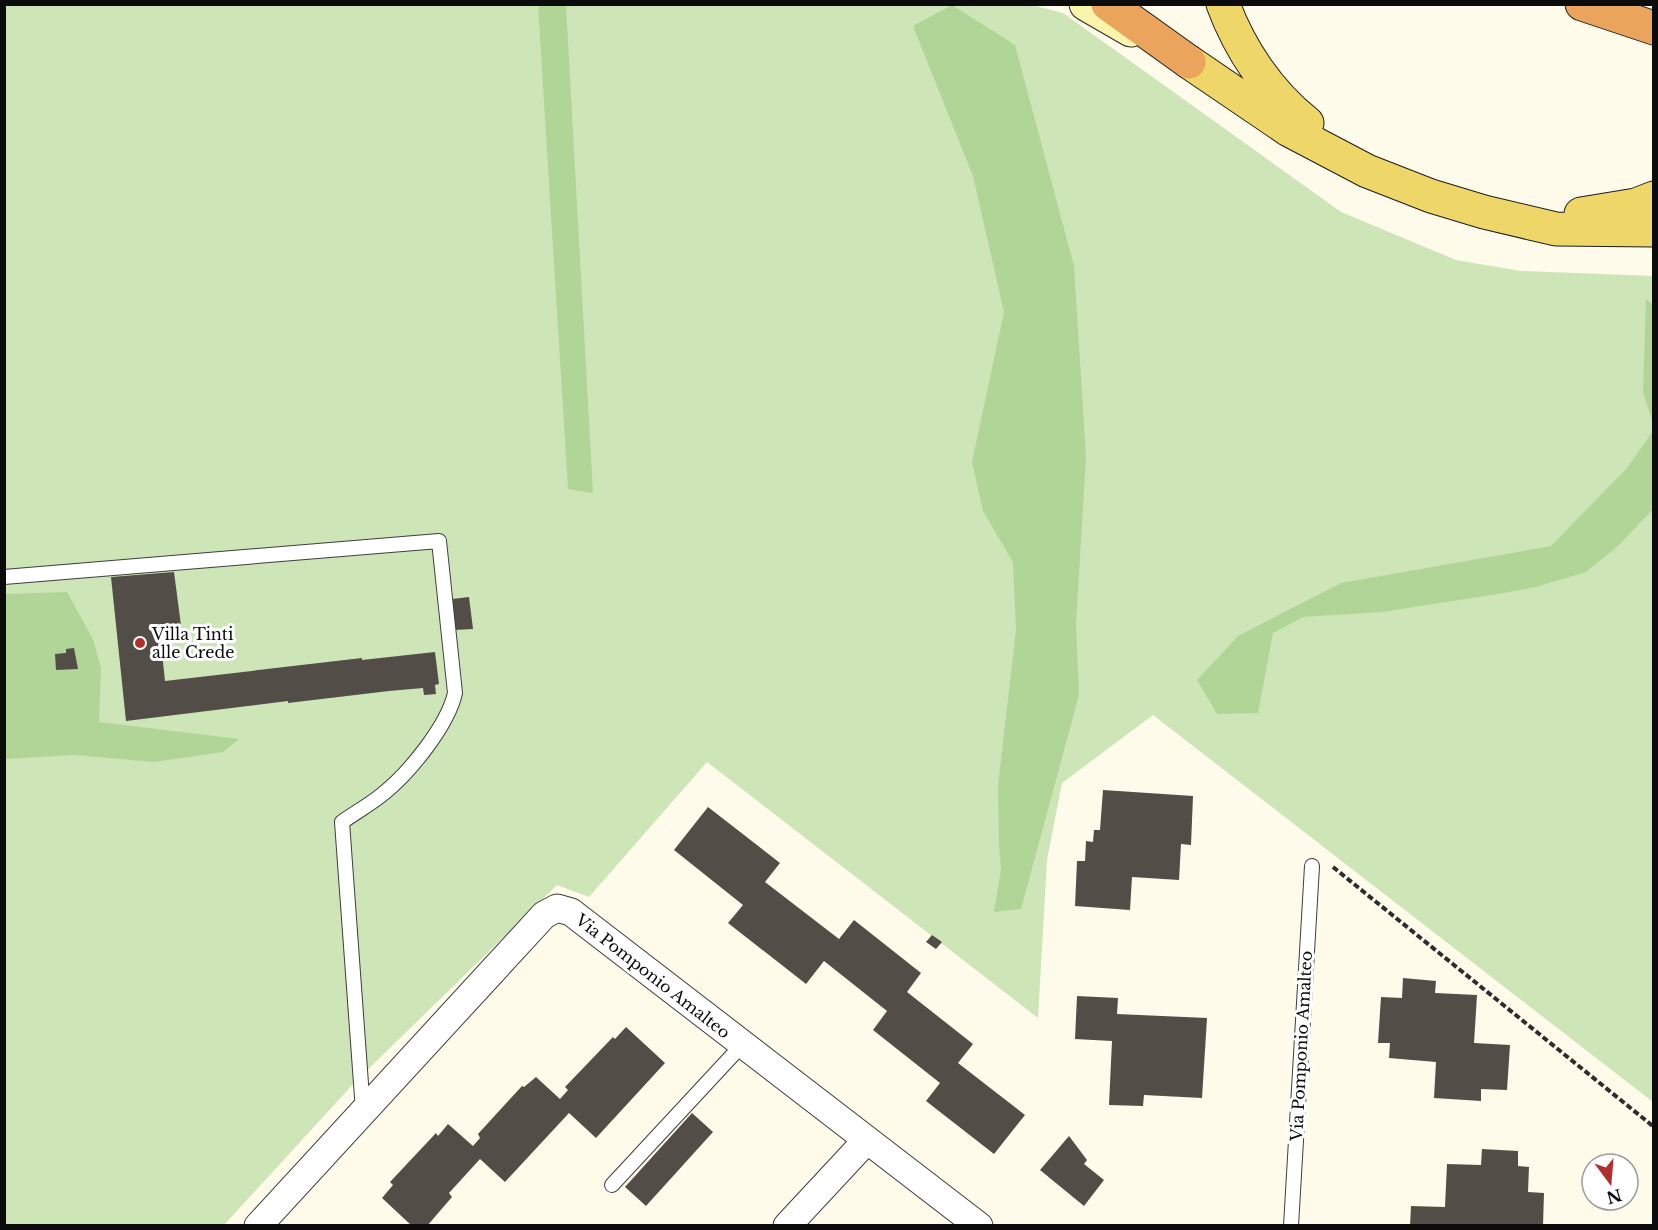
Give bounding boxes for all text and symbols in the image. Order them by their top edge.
place label: Villa Tinti alle Crede [151,624,234,662]
marker: Villa Tinti alle Crede [133,636,147,650]
street label: Via Pomponio Amalteo [571,909,734,1043]
street label: Via Pomponio Amalteo [1286,950,1316,1143]
north arrow [1580,1152,1640,1212]
text: N [1604,1185,1624,1208]

